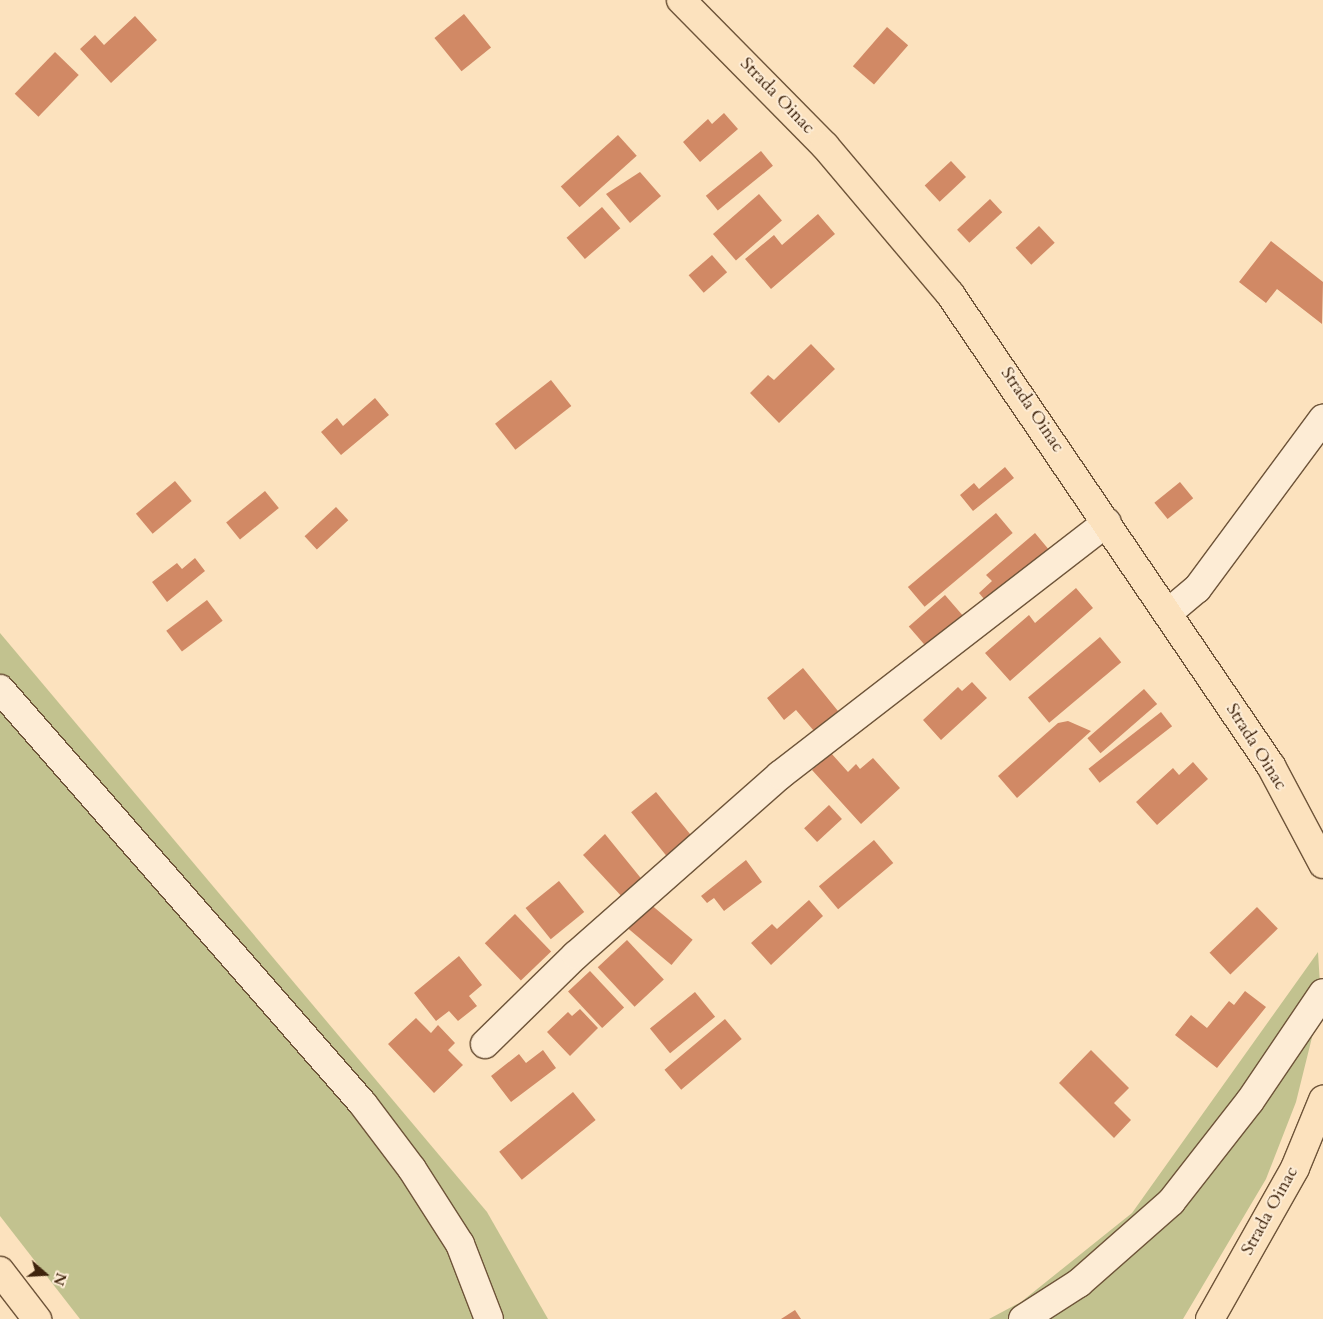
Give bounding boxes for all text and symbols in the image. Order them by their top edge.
street label: Strada Oinac [735,53,819,139]
street label: Strada Oinac [996,363,1068,457]
street label: Strada Oinac [1221,700,1291,794]
street label: Strada Oinac [1237,1163,1303,1259]
north arrow [20,1249,70,1299]
text: N [49,1270,71,1288]

